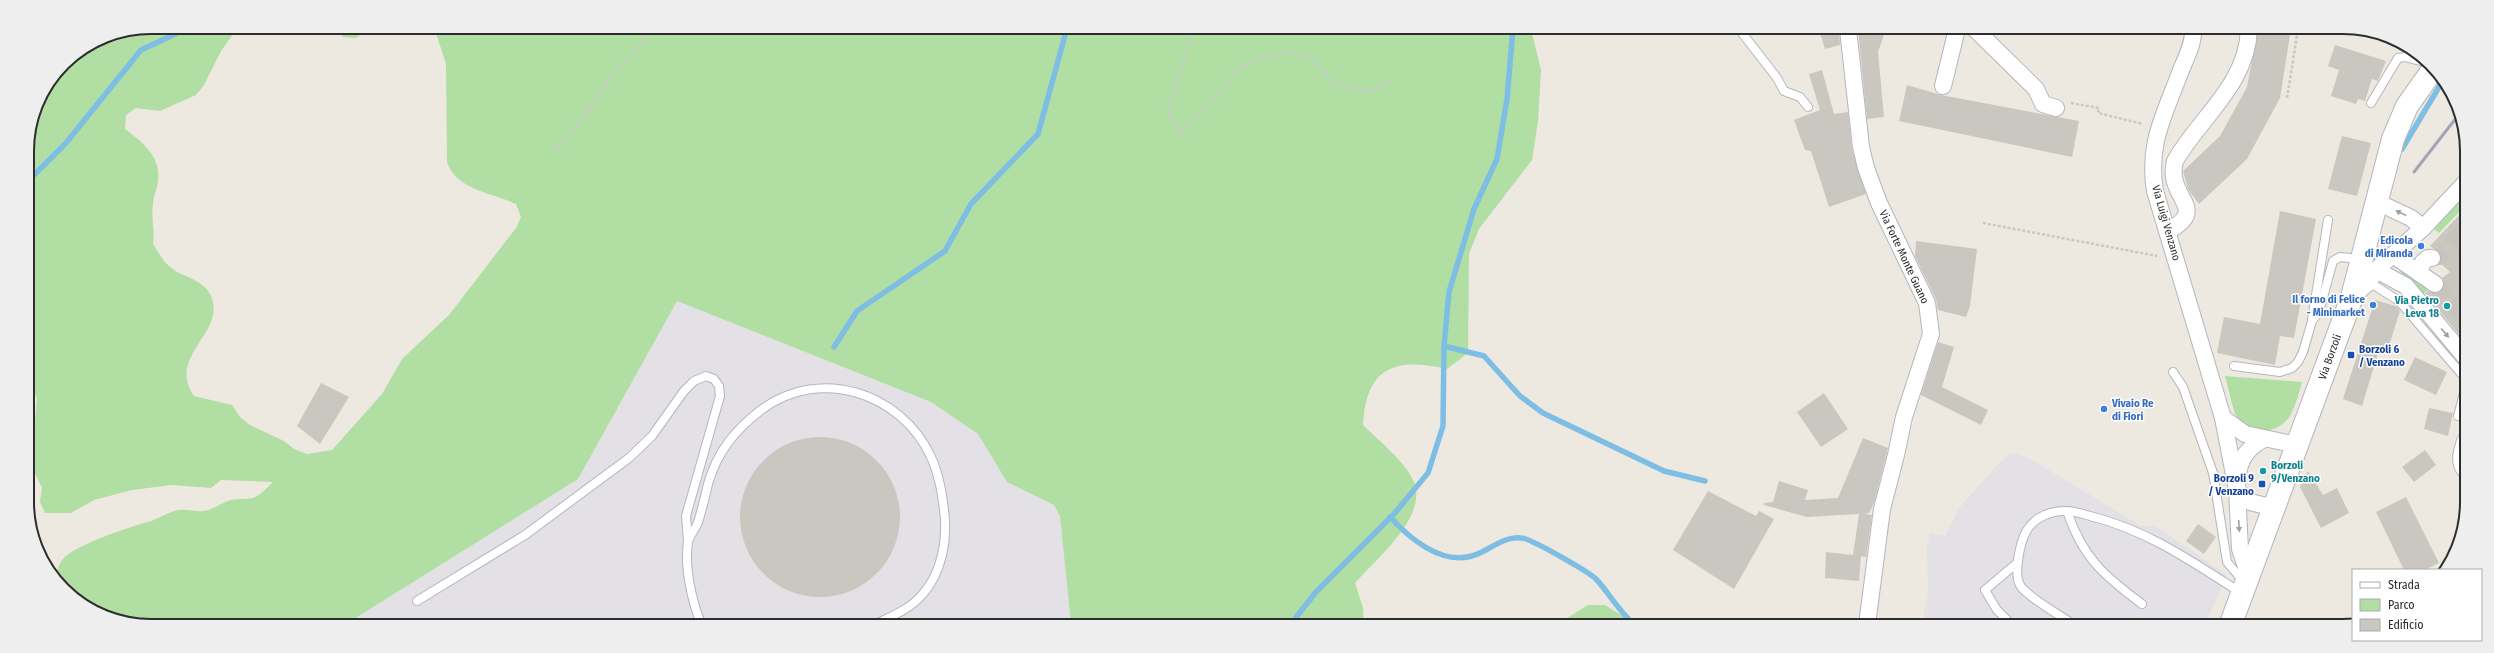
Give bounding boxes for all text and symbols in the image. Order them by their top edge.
street label: Via Luigi Venzano [2149,184,2183,262]
street label: Via Forte Monte Guano [1877,208,1931,306]
one-way arrow [2395,210,2406,216]
place label: Edicola di Miranda [2365,234,2414,260]
marker: Edicola di Miranda [2416,241,2426,251]
place label: Il forno di Felice - Minimarket [2292,293,2365,319]
place label: Via Pietro Leva 18 [2394,294,2439,320]
marker: Il forno di Felice - Minimarket [2368,300,2378,310]
marker: Via Pietro Leva 18 [2442,301,2452,311]
one-way arrow [2441,328,2450,339]
street label: Via Borzoli [2316,332,2344,382]
place label: Borzoli 6 / Venzano [2359,343,2405,369]
marker: Borzoli 6 / Venzano [2346,350,2356,360]
place label: Vivaio Re di Fiori [2111,397,2154,423]
marker: Vivaio Re di Fiori [2099,404,2109,414]
place label: Borzoli 9/Venzano [2271,459,2320,485]
marker: Borzoli 9/Venzano [2258,466,2268,476]
place label: Borzoli 9 / Venzano [2208,472,2254,498]
marker: Borzoli 9 / Venzano [2257,479,2267,489]
one-way arrow [2236,520,2242,533]
legend [2352,569,2482,641]
text: Strada [2388,578,2420,592]
text: Parco [2388,598,2415,612]
text: Edificio [2388,618,2424,632]

